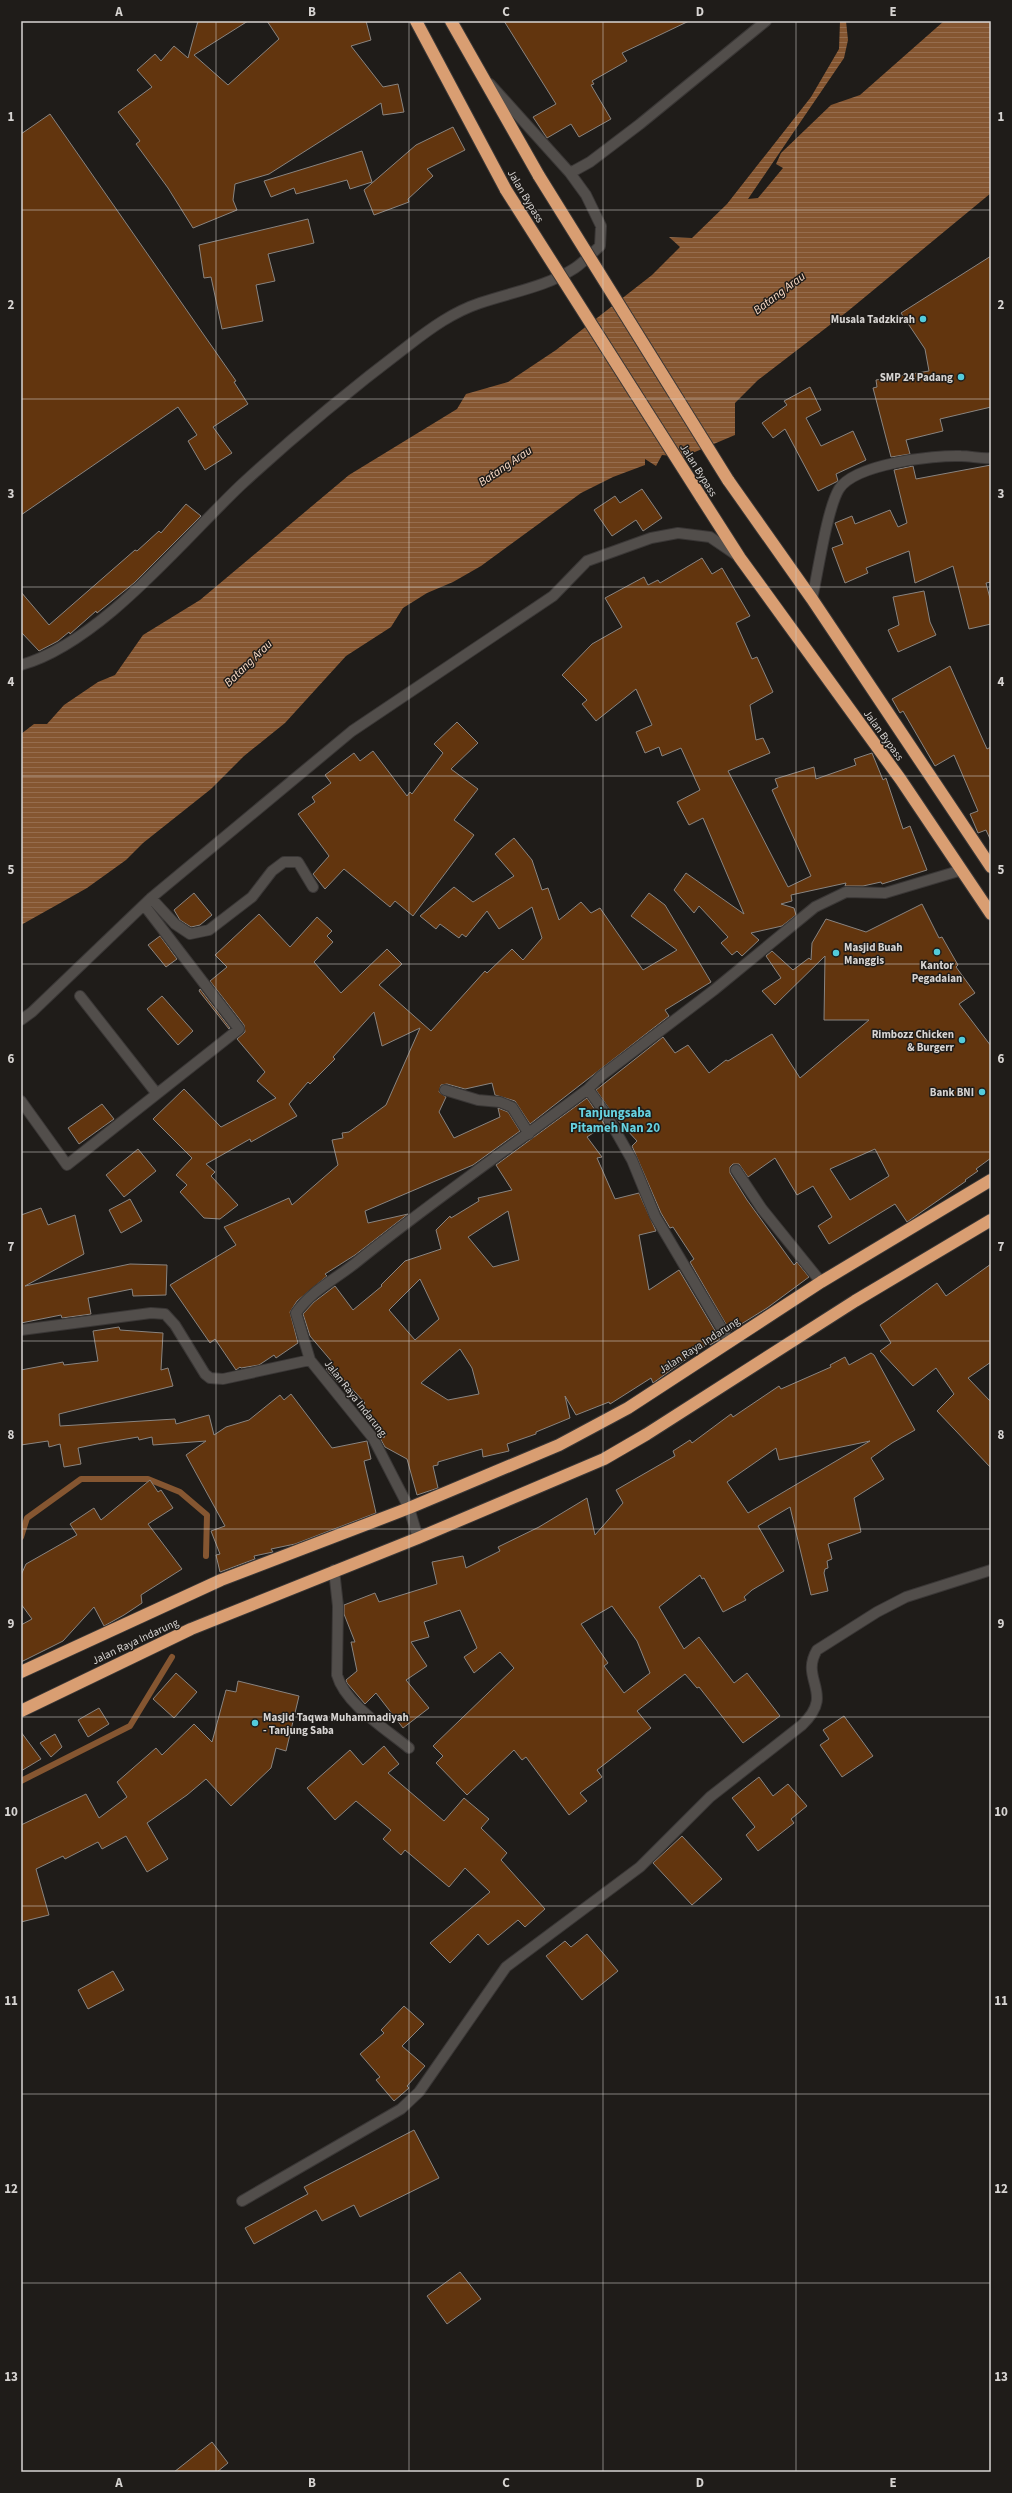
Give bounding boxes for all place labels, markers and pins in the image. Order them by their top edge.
place label: Musala Tadzkirah [831,312,915,327]
marker: Musala Tadzkirah [918,314,928,324]
place label: SMP 24 Padang [880,370,953,385]
marker: SMP 24 Padang [956,372,966,382]
place label: Masjid Buah Manggis [844,940,903,968]
marker: Kantor Pegadaian [932,947,942,957]
marker: Masjid Buah Manggis [831,948,841,958]
place label: Kantor Pegadaian [912,958,962,986]
place label: Rimbozz Chicken & Burgerr [872,1027,955,1055]
marker: Rimbozz Chicken & Burgerr [957,1035,967,1045]
place label: Bank BNI [930,1085,974,1100]
marker: Bank BNI [977,1087,987,1097]
place label: Masjid Taqwa Muhammadiyah - Tanjung Saba [263,1710,409,1738]
marker: Masjid Taqwa Muhammadiyah - Tanjung Saba [250,1718,260,1728]

